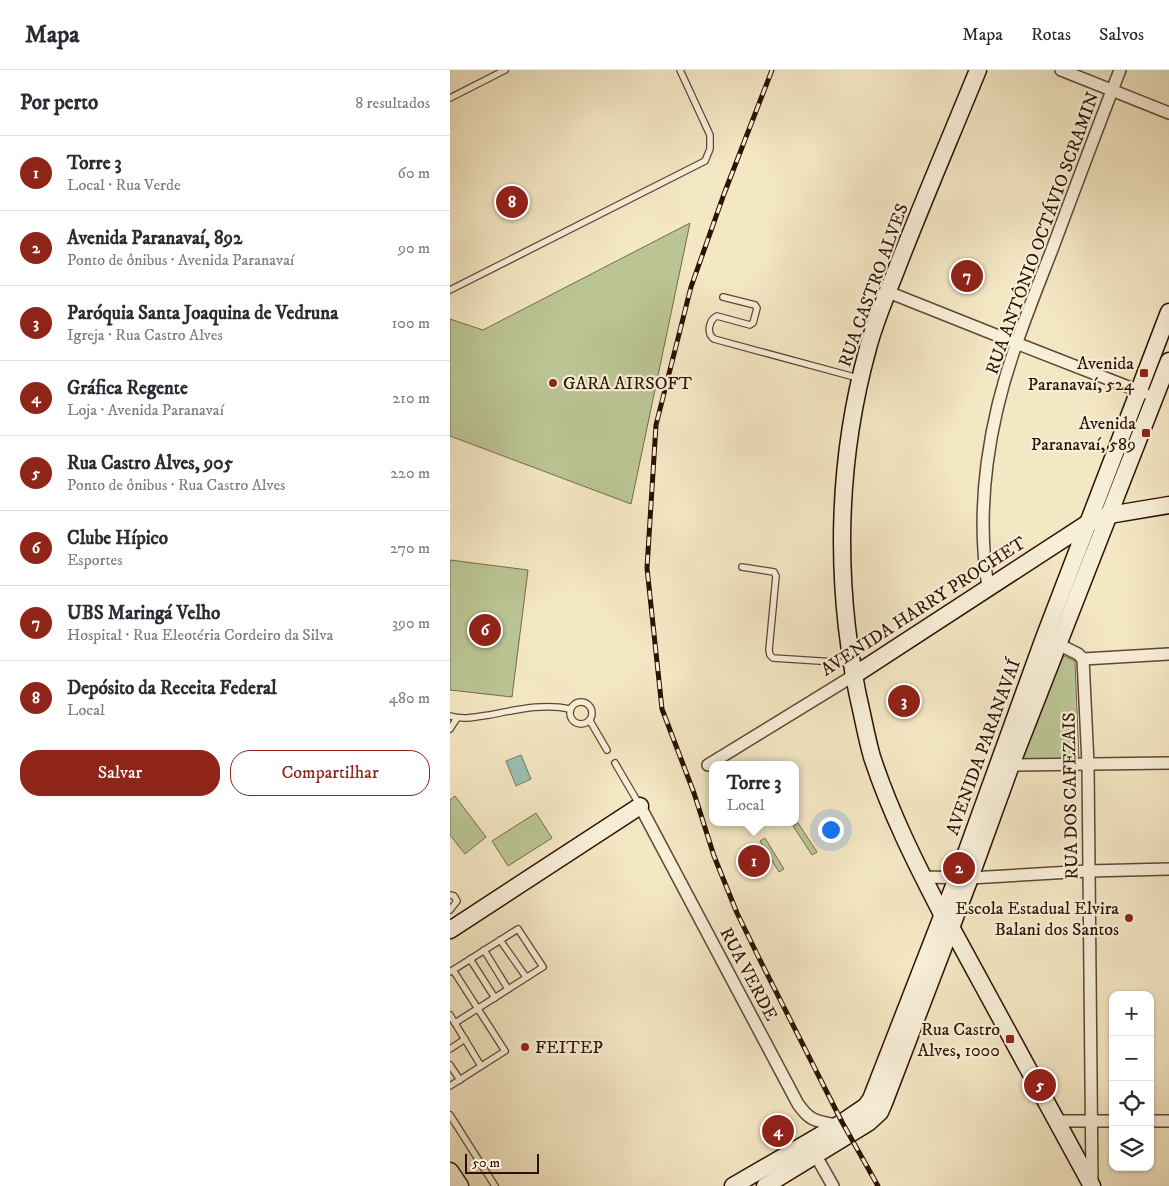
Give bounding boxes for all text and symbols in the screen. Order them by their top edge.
text: Mapa [25,20,79,50]
text: Mapa [962,24,1003,46]
text: Rotas [1031,24,1071,46]
text: Salvos [1099,24,1144,46]
street label: RUA ANTÔNIO OCTÁVIO SCRAMIN [981,89,1104,378]
text: Por perto [20,90,98,116]
text: 8 resultados [355,93,430,113]
text: Torre 3 [67,152,122,175]
text: 1 [33,163,39,183]
text: 60 m [398,163,430,183]
text: Local · Rua Verde [67,175,181,195]
pin: 8 [496,183,528,221]
street label: RUA CASTRO ALVES [834,201,914,370]
text: Avenida Paranavaí, 892 [67,227,242,250]
text: 2 [32,238,40,258]
text: 90 m [398,238,430,258]
text: Ponto de ônibus · Avenida Paranavaí [67,250,294,270]
pin: 7 [951,257,983,295]
text: Paróquia Santa Joaquina de Vedruna [67,302,338,325]
text: 3 [33,313,39,333]
text: 100 m [392,313,430,333]
text: Igreja · Rua Castro Alves [67,325,223,345]
place label: Avenida Paranavaí, 524 [1027,353,1135,396]
marker: Avenida Paranavaí, 524 [1138,367,1150,379]
place label: GARA AIRSOFT [563,373,693,395]
text: Gráfica Regente [67,377,188,400]
marker: GARA AIRSOFT [547,377,559,389]
text: 4 [31,388,41,408]
text: 210 m [392,388,430,408]
text: Loja · Avenida Paranavaí [67,400,224,420]
place label: Avenida Paranavaí, 589 [1031,413,1136,456]
marker: Avenida Paranavaí, 589 [1140,427,1152,439]
text: Rua Castro Alves, 905 [67,452,233,475]
text: 5 [32,463,40,483]
text: 220 m [390,463,430,483]
text: Ponto de ônibus · Rua Castro Alves [67,475,285,495]
text: Clube Hípico [67,527,168,550]
street label: AVENIDA HARRY PROCHET [817,532,1030,681]
text: 6 [32,538,40,558]
text: 270 m [390,538,430,558]
text: Esportes [67,550,122,570]
text: UBS Maringá Velho [67,602,220,625]
pin: 6 [469,611,501,649]
text: 7 [32,613,40,633]
text: 390 m [392,613,430,633]
text: Hospital · Rua Eleotéria Cordeiro da Silva [67,625,333,645]
street label: AVENIDA PARANAVAÍ [941,655,1027,838]
text: Depósito da Receita Federal [67,677,277,700]
pin: 3 [888,682,920,720]
text: 8 [32,688,40,708]
text: 480 m [389,688,430,708]
text: Local [67,700,105,720]
street label: RUA DOS CAFEZAIS [1059,712,1083,880]
button: Salvar [20,750,220,796]
button: Compartilhar [230,750,430,796]
popup [709,761,799,826]
text: Torre 3 [727,772,781,795]
text: Local [727,795,764,815]
your location [818,817,844,843]
pin: 1 [738,842,770,880]
pin: 2 [943,849,975,887]
place label: Escola Estadual Elvira Balani dos Santos [955,898,1119,941]
marker: Escola Estadual Elvira Balani dos Santos [1123,912,1135,924]
street label: RUA VERDE [714,924,782,1025]
map controls [1109,991,1154,1171]
button: + [1109,991,1154,1036]
place label: Rua Castro Alves, 1000 [918,1019,1000,1062]
marker: Rua Castro Alves, 1000 [1004,1033,1016,1045]
button: − [1109,1036,1154,1081]
place label: FEITEP [535,1037,603,1059]
marker: FEITEP [519,1041,531,1053]
pin: 5 [1024,1066,1056,1104]
button: locate [1109,1081,1154,1126]
pin: 4 [762,1112,794,1150]
button: layers [1109,1126,1154,1171]
scale bar [465,1151,539,1174]
text: 50 m [472,1154,500,1172]

